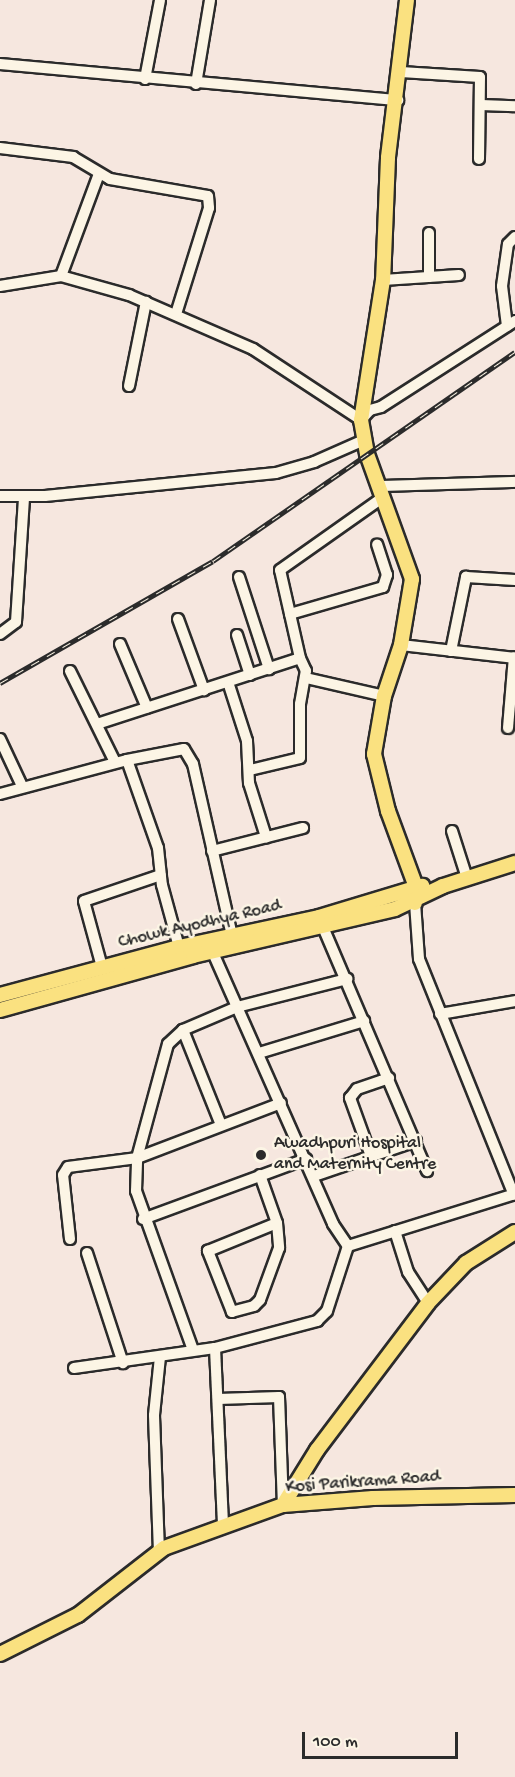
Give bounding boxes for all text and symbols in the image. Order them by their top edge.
street label: Chowk Ayodhya Road [116,896,284,954]
place label: Awadhpuri Hospital and Maternity Centre [274,1134,436,1176]
marker: Awadhpuri Hospital and Maternity Centre [252,1146,270,1164]
street label: Kosi Parikrama Road [285,1467,441,1499]
scale bar [305,1720,461,1758]
text: 100 m [313,1732,358,1753]

